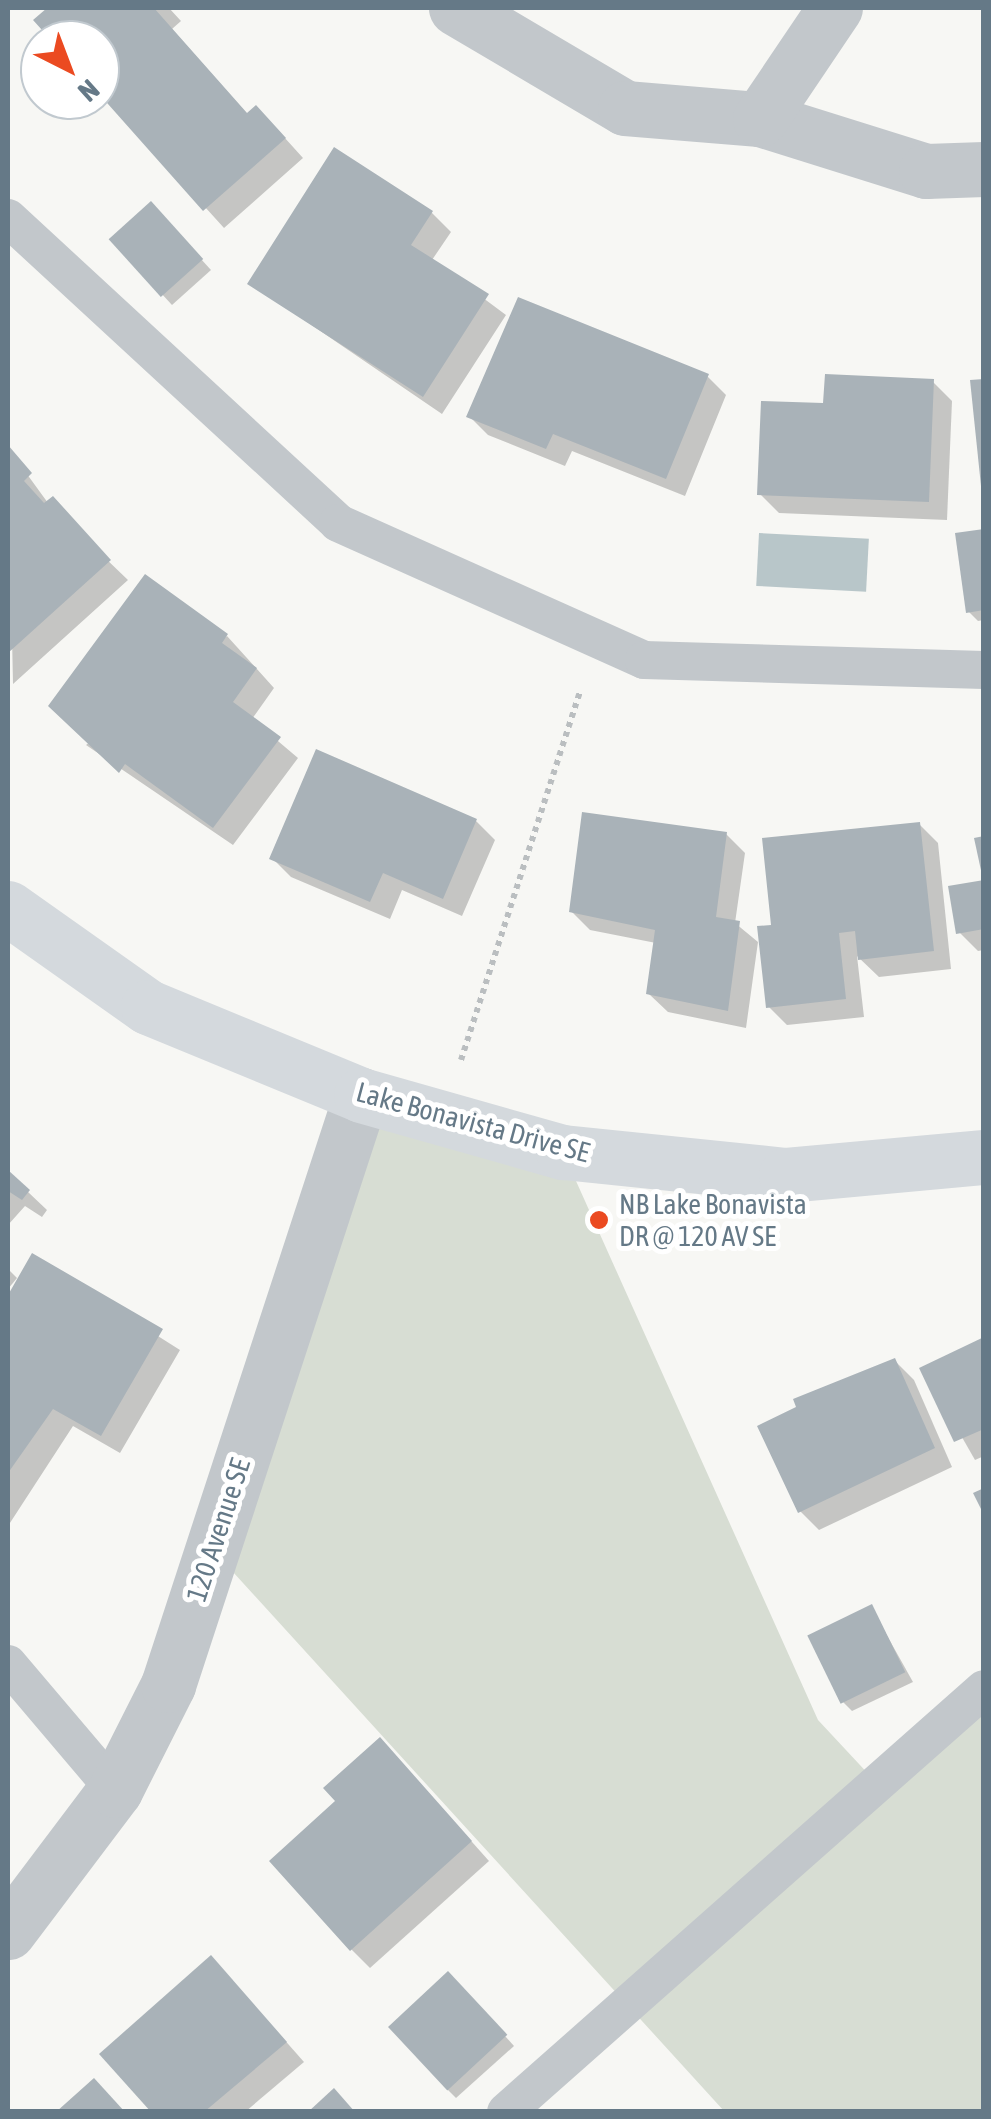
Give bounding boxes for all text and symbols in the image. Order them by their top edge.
north arrow [20,20,120,120]
text: N [72,73,106,108]
street label: Lake Bonavista Drive SE [353,1075,593,1169]
place label: NB Lake Bonavista DR @ 120 AV SE [619,1187,807,1253]
marker: NB Lake Bonavista DR @ 120 AV SE [588,1209,610,1231]
street label: 120 Avenue SE [179,1454,257,1606]

